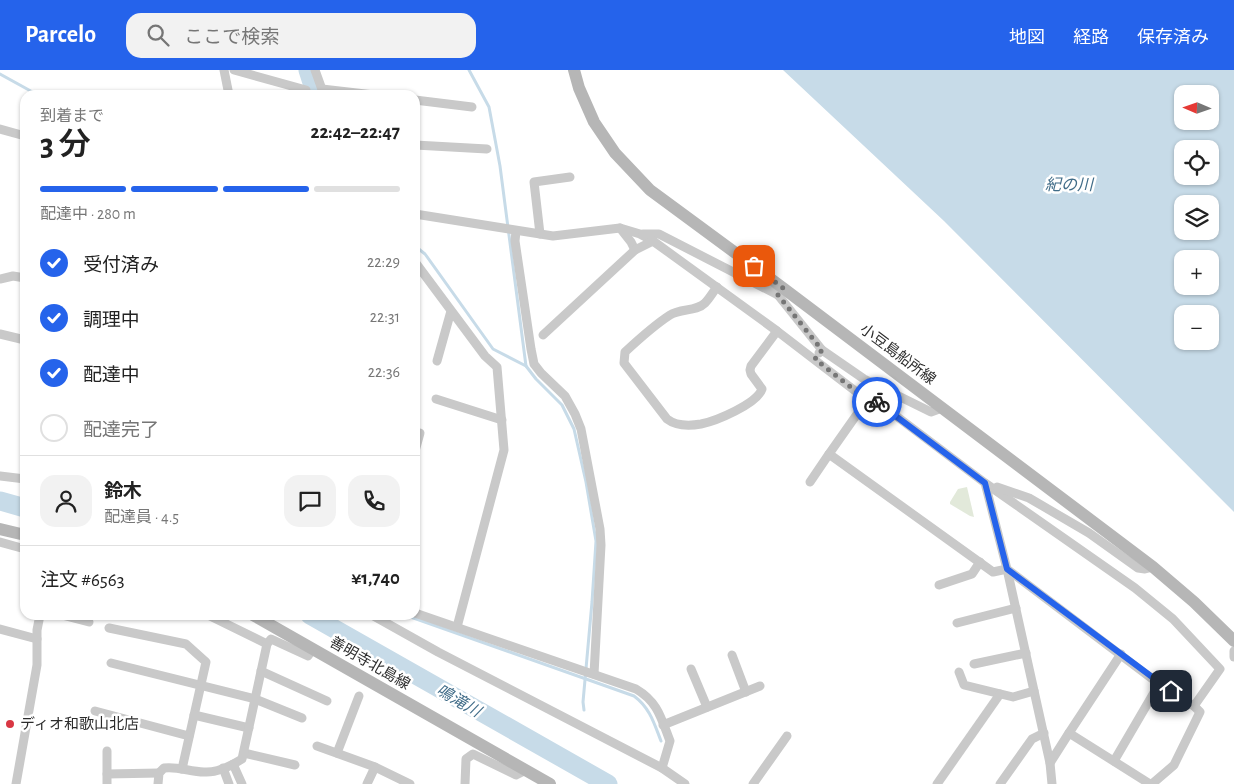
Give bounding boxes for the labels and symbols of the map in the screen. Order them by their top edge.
north arrow [1174,85,1219,130]
water label: 紀の川 [1045,176,1095,193]
pin [733,245,775,287]
street label: 小豆島船所線 [857,321,939,387]
courier [852,377,902,427]
street label: 善明寺北島線 [327,633,413,692]
pin [1150,670,1192,712]
water label: 鳴滝川 [434,681,486,721]
place label: ディオ和歌山北店 [20,715,139,732]
marker: ディオ和歌山北店 [4,718,16,730]

